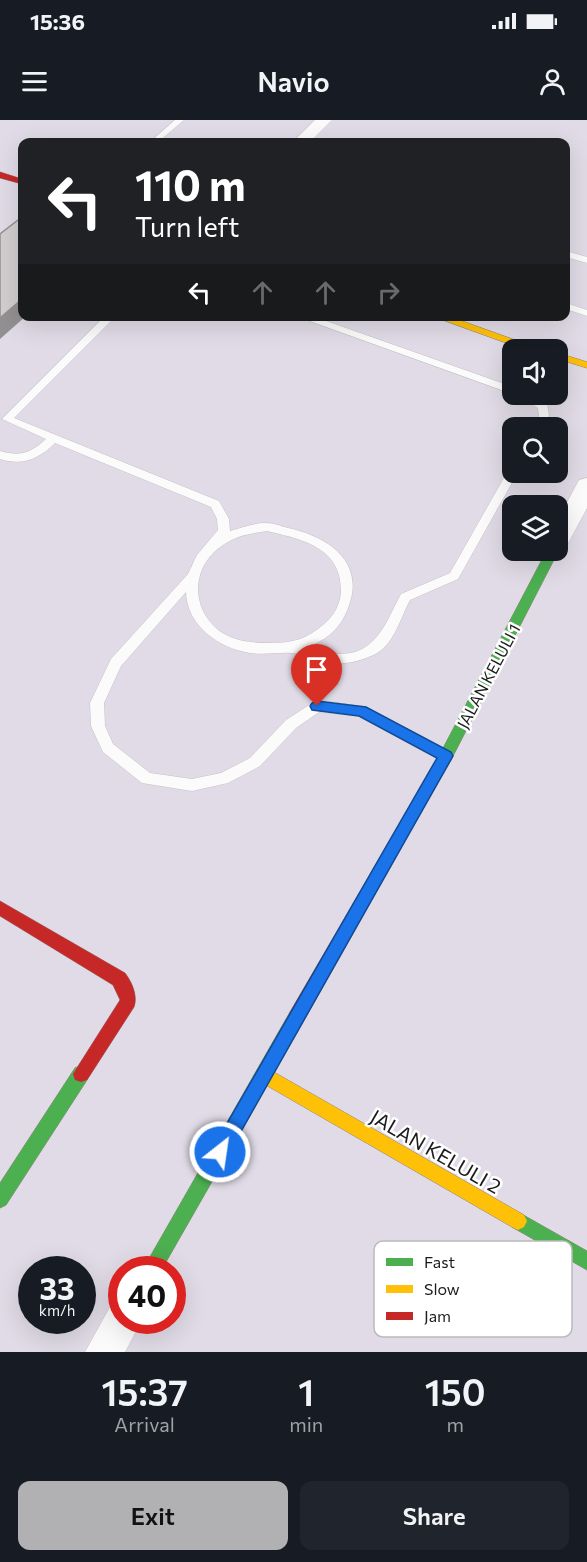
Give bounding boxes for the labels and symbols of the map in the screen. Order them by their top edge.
street label: JALAN KELULI 1 [453,621,523,731]
pin [291,644,342,706]
street label: JALAN KELULI 2 [366,1104,506,1198]
position arrow [188,1120,252,1184]
legend [374,1241,572,1337]
text: Fast [424,1252,455,1271]
speed limit sign: 40 [108,1256,186,1334]
text: Slow [424,1279,460,1298]
text: Jam [424,1306,451,1325]

